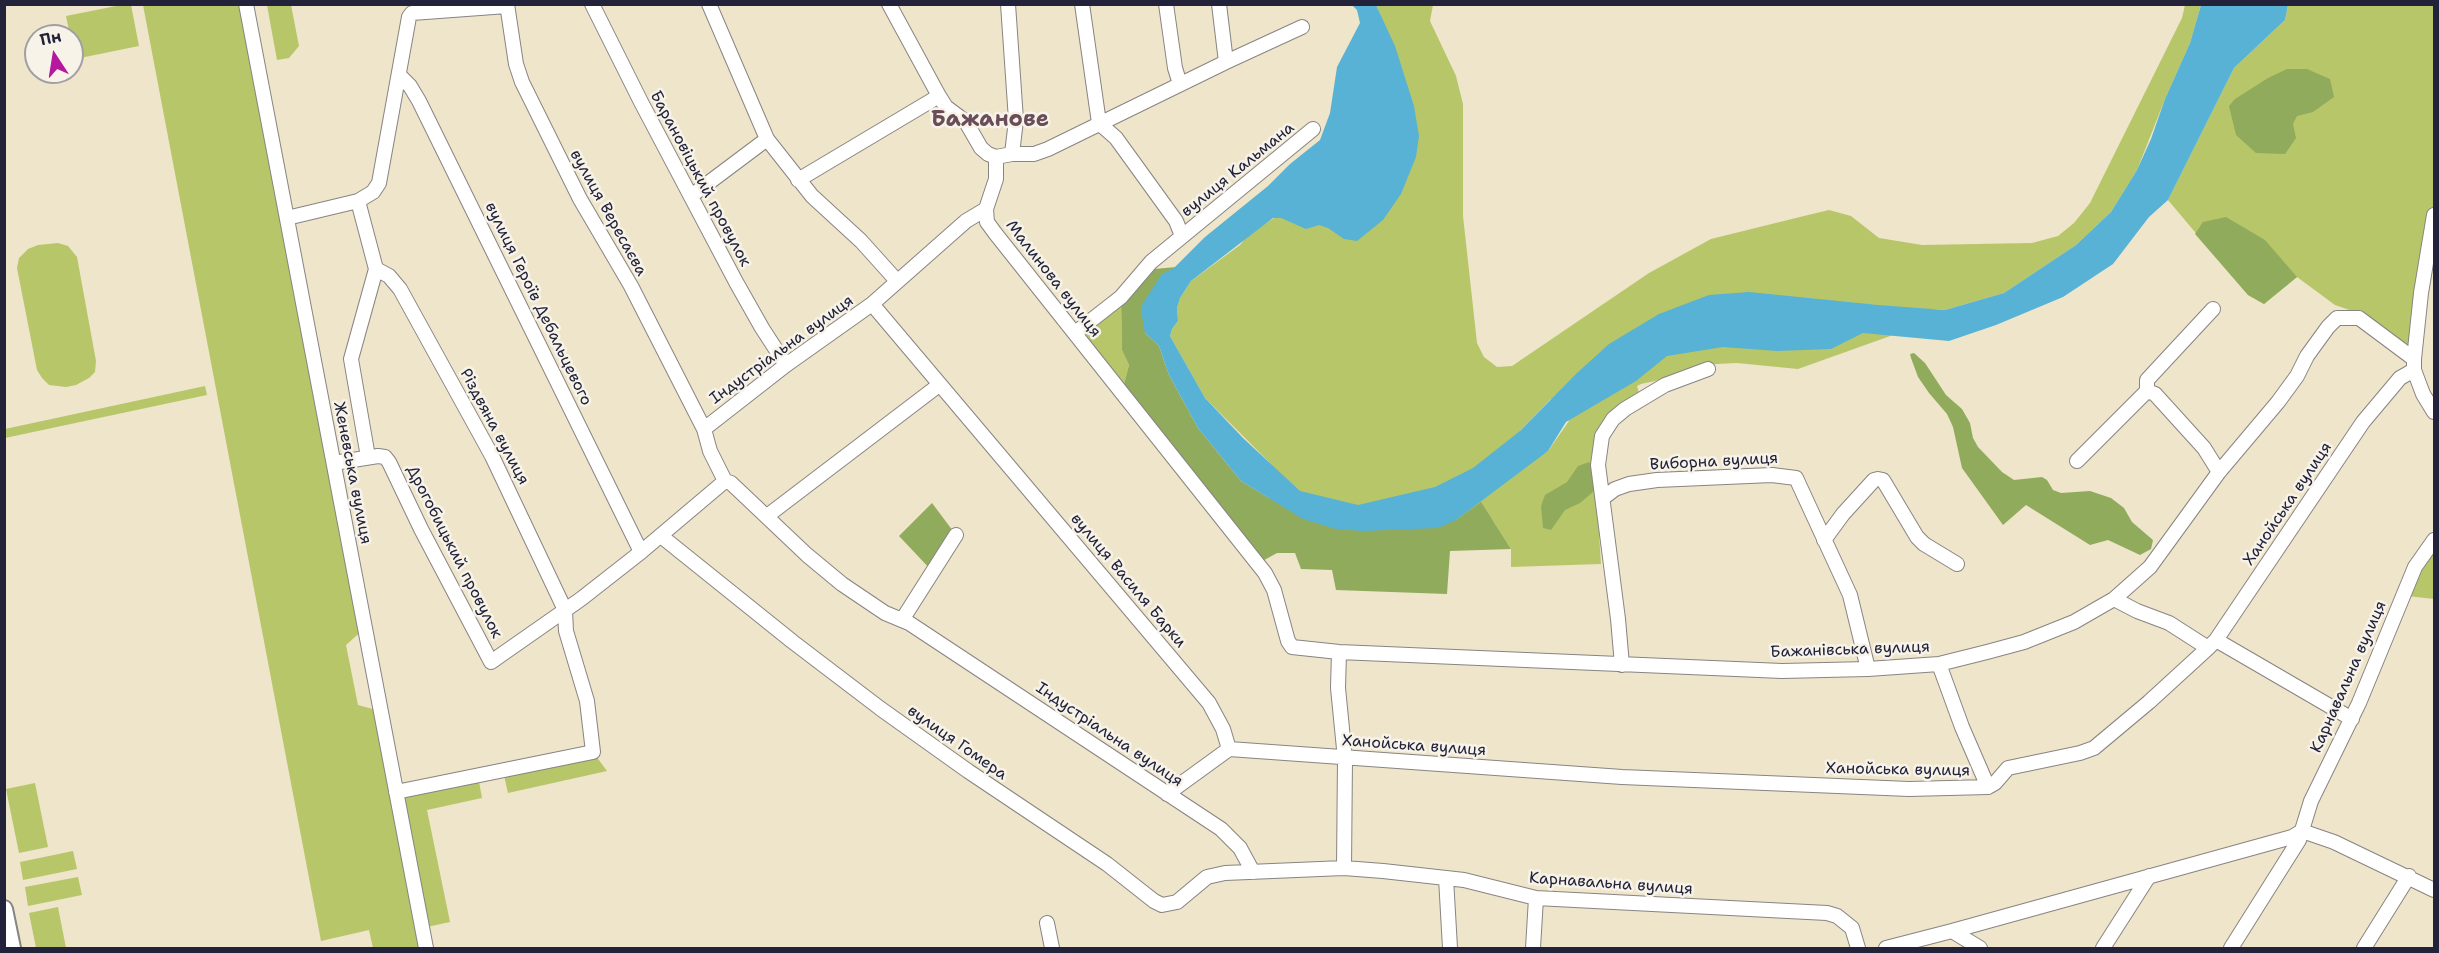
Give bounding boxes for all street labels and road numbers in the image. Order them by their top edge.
street label: Барановіцький провулок [645,88,755,270]
street label: вулиця Кальмана [1178,119,1298,221]
street label: вулиця Вересаєва [565,146,651,280]
street label: вулиця Героїв Дебальцевого [480,199,596,409]
street label: Малинова вулиця [1001,217,1105,341]
street label: Індустріальна вулиця [706,291,858,409]
street label: Різдвяна вулиця [455,366,533,488]
street label: Женевська вулиця [329,400,375,546]
street label: Ханойська вулиця [2240,439,2336,569]
street label: Виборна вулиця [1649,449,1779,475]
street label: Дрогобицький провулок [402,462,506,642]
street label: вулиця Василя Барки [1066,510,1190,652]
street label: Карнавальна вулиця [2307,598,2391,756]
street label: Бажанівська вулиця [1770,638,1930,662]
street label: Індустріальна вулиця [1032,679,1186,791]
street label: вулиця Гомера [903,701,1011,785]
street label: Ханойська вулиця [1341,731,1487,761]
street label: Ханойська вулиця [1826,759,1970,781]
street label: Карнавальна вулиця [1528,869,1694,899]

